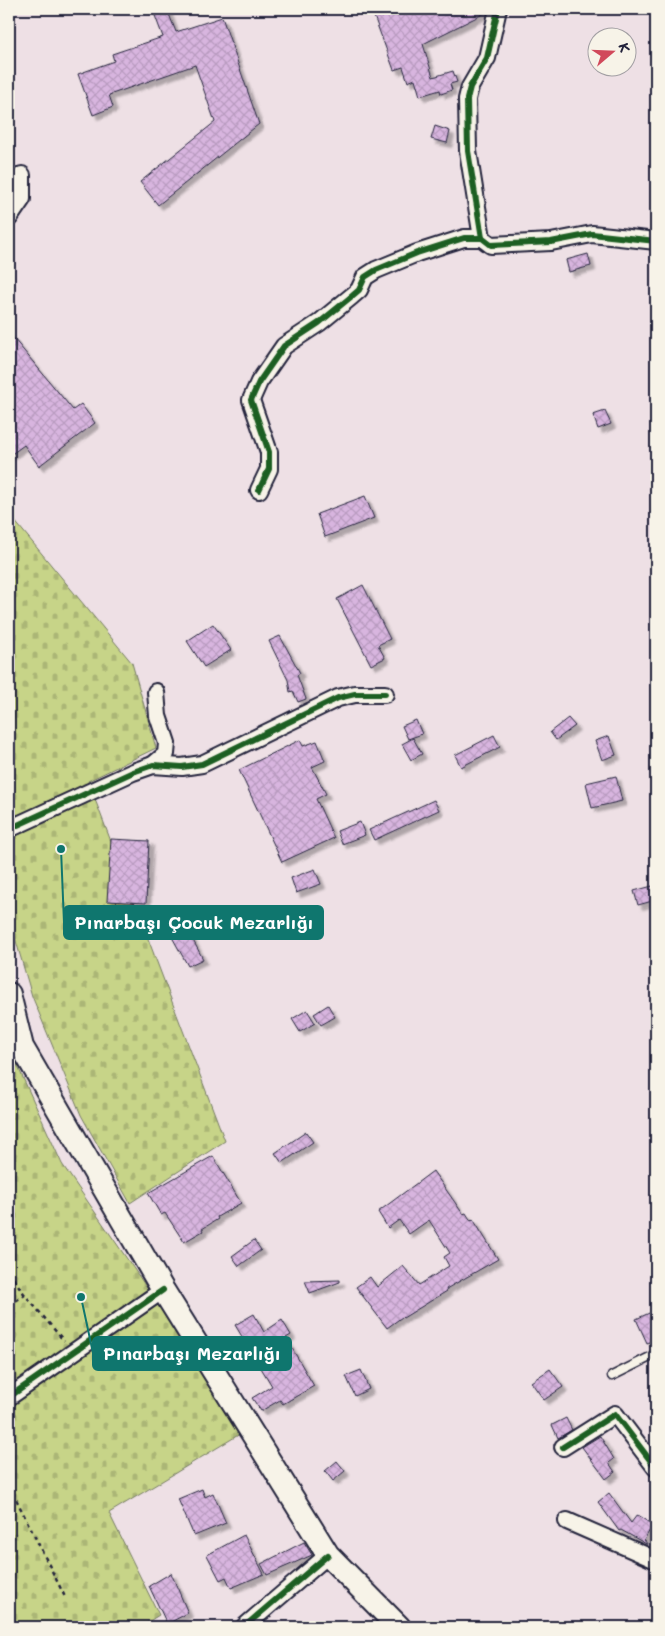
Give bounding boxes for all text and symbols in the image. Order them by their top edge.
north arrow [588,28,638,78]
text: K [614,40,635,55]
callout: Pınarbaşı Çocuk Mezarlığı [64,906,323,939]
text: Pınarbaşı Çocuk Mezarlığı [74,910,314,934]
callout: Pınarbaşı Mezarlığı [93,1337,291,1370]
text: Pınarbaşı Mezarlığı [103,1341,281,1365]

